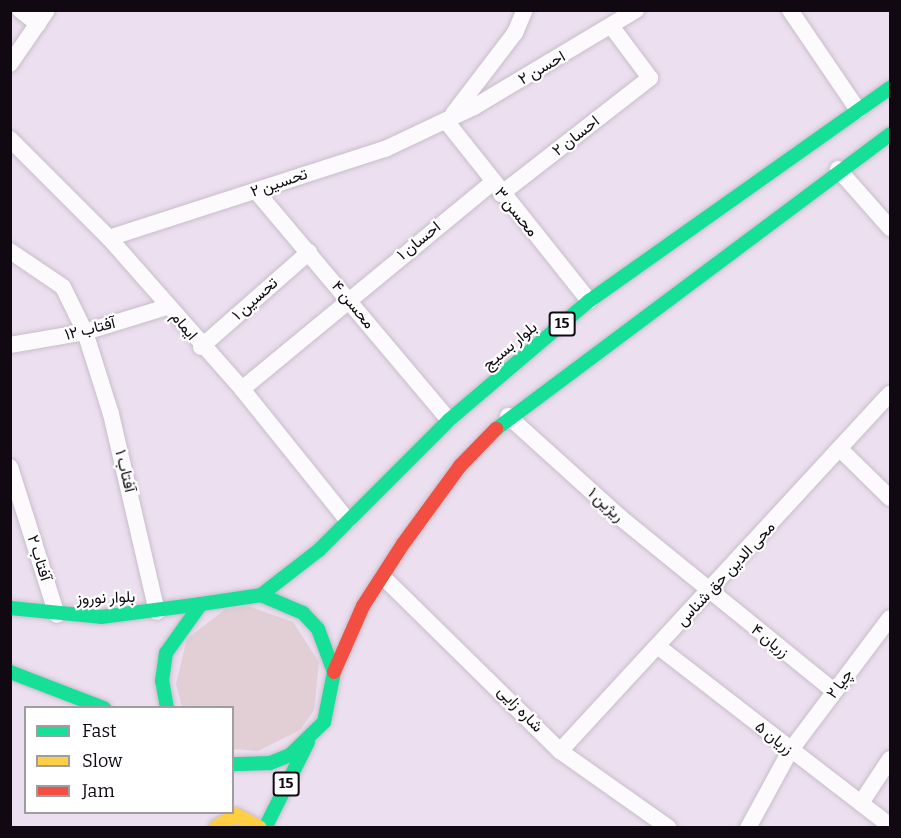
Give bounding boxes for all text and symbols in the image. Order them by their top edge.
street label: احسن ۲ [515,47,569,89]
street label: احسان ۲ [549,112,603,160]
street label: تحسین ۲ [248,164,310,202]
street label: محسن ۳ [490,183,542,241]
street label: احسان ۱ [393,218,445,264]
street label: تحسین ۱ [228,273,282,325]
street label: محسن ۴ [327,277,379,333]
street label: ایمام [166,308,202,344]
road number: 15 [548,312,576,336]
street label: آفتاب ۱۲ [63,313,117,345]
street label: بلوار بسیج [479,318,541,374]
street label: آفتاب ۱ [110,448,140,494]
street label: ریژین ۱ [584,484,628,526]
street label: محی الدین حق شناس [673,518,779,630]
street label: آفتاب ۲ [23,533,55,583]
street label: بلوار نوروز [76,587,136,609]
street label: زریان ۴ [747,620,793,662]
street label: چیا ۲ [823,665,857,703]
street label: شاره زایی [493,682,547,736]
legend [24,706,234,814]
street label: زریان ۵ [751,717,797,759]
text: Fast [82,720,117,742]
text: Slow [82,750,122,772]
road number: 15 [272,772,300,796]
text: Jam [82,780,115,802]

